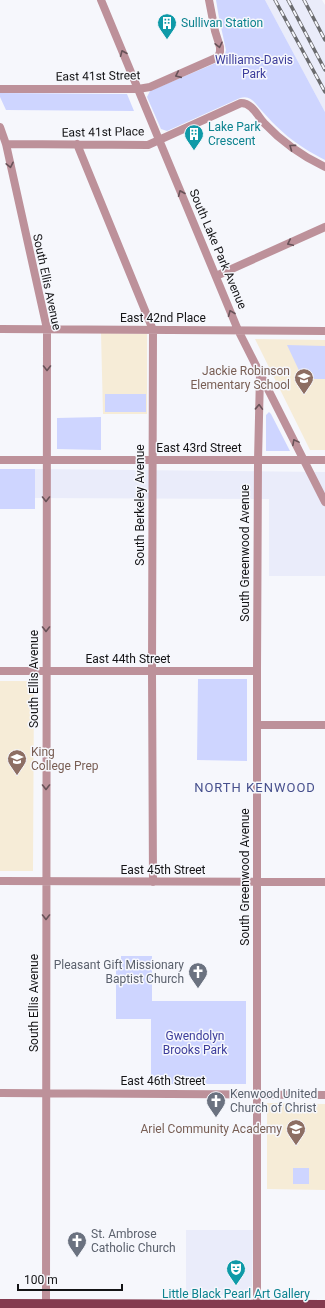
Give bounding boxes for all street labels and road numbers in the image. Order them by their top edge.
street label: East 41st Street [56,68,141,84]
street label: East 41st Place [62,124,144,140]
street label: South Lake Park Avenue [186,187,250,311]
street label: South Ellis Avenue [30,233,64,331]
street label: East 42nd Place [120,311,206,325]
street label: East 43rd Street [156,441,242,455]
street label: South Berkeley Avenue [133,444,147,566]
street label: South Greenwood Avenue [238,484,252,622]
street label: South Ellis Avenue [27,630,41,728]
street label: East 44th Street [85,652,171,666]
street label: South Greenwood Avenue [238,808,252,946]
street label: East 45th Street [120,863,206,877]
street label: South Ellis Avenue [27,954,41,1052]
street label: East 46th Street [120,1074,206,1088]

